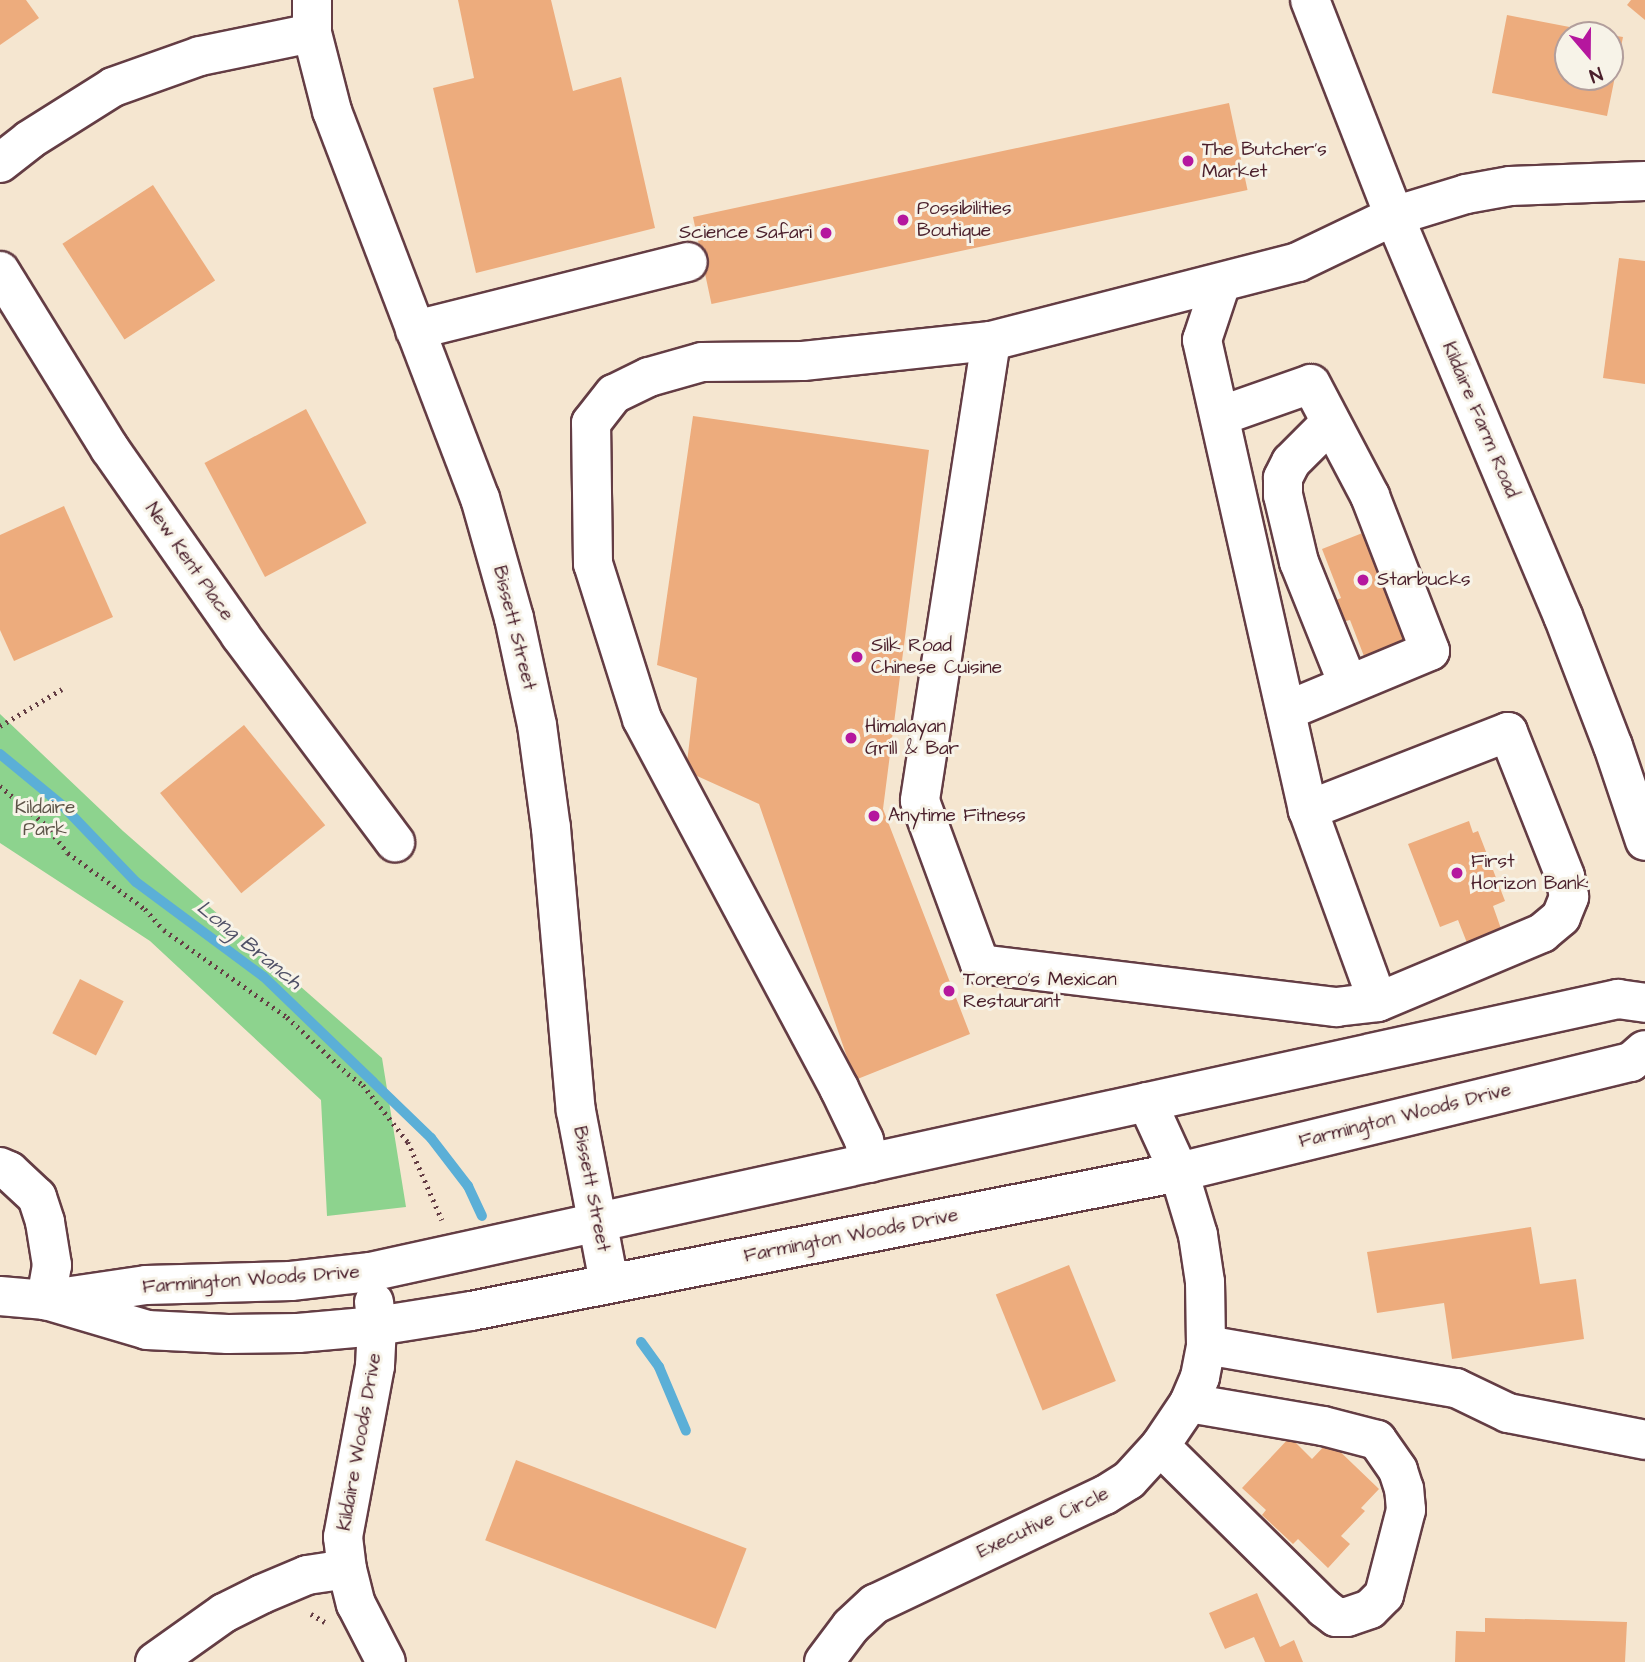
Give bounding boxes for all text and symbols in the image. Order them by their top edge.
north arrow [1554,21,1624,91]
text: N [1585,60,1606,89]
place label: The Butcher's Market [1202,139,1327,183]
marker: The Butcher's Market [1180,153,1196,169]
place label: Possibilities Boutique [917,198,1012,242]
marker: Possibilities Boutique [895,212,911,228]
place label: Science Safari [679,222,812,244]
marker: Science Safari [818,225,834,241]
street label: Kildaire Farm Road [1437,339,1523,501]
street label: New Kent Place [140,499,238,625]
street label: Bissett Street [488,563,540,693]
place label: Starbucks [1377,569,1471,591]
marker: Starbucks [1355,572,1371,588]
place label: Silk Road Chinese Cuisine [871,635,1002,679]
marker: Silk Road Chinese Cuisine [849,649,865,665]
place label: Himalayan Grill & Bar [865,716,959,760]
marker: Himalayan Grill & Bar [843,730,859,746]
park label: Kildaire Park [15,797,75,841]
place label: Anytime Fitness [888,805,1026,827]
marker: Anytime Fitness [866,808,882,824]
place label: First Horizon Bank [1471,851,1588,895]
marker: First Horizon Bank [1449,865,1465,881]
water label: Long Branch [192,895,306,995]
place label: Torero's Mexican Restaurant [963,969,1117,1013]
marker: Torero's Mexican Restaurant [941,983,957,999]
street label: Farmington Woods Drive [1297,1079,1513,1153]
street label: Bissett Street [568,1124,614,1254]
street label: Farmington Woods Drive [742,1204,960,1268]
street label: Farmington Woods Drive [142,1261,360,1299]
street label: Kildaire Woods Drive [333,1351,387,1533]
street label: Executive Circle [974,1483,1112,1563]

